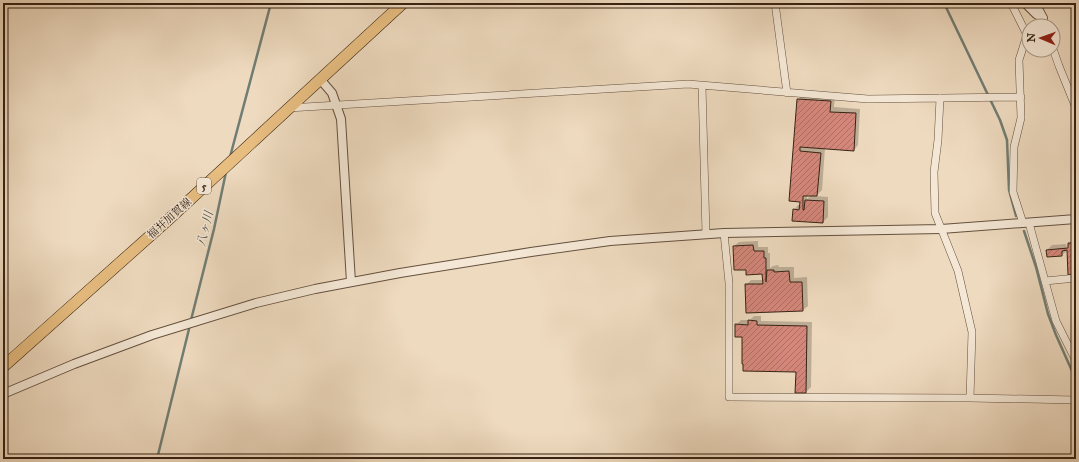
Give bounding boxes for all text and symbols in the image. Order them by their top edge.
north arrow [1021,18,1061,58]
text: N [1025,32,1038,43]
road number: 5 [197,178,211,194]
street label: 福井加賀線 [145,195,194,242]
water label: 八ヶ川 [194,208,216,248]

